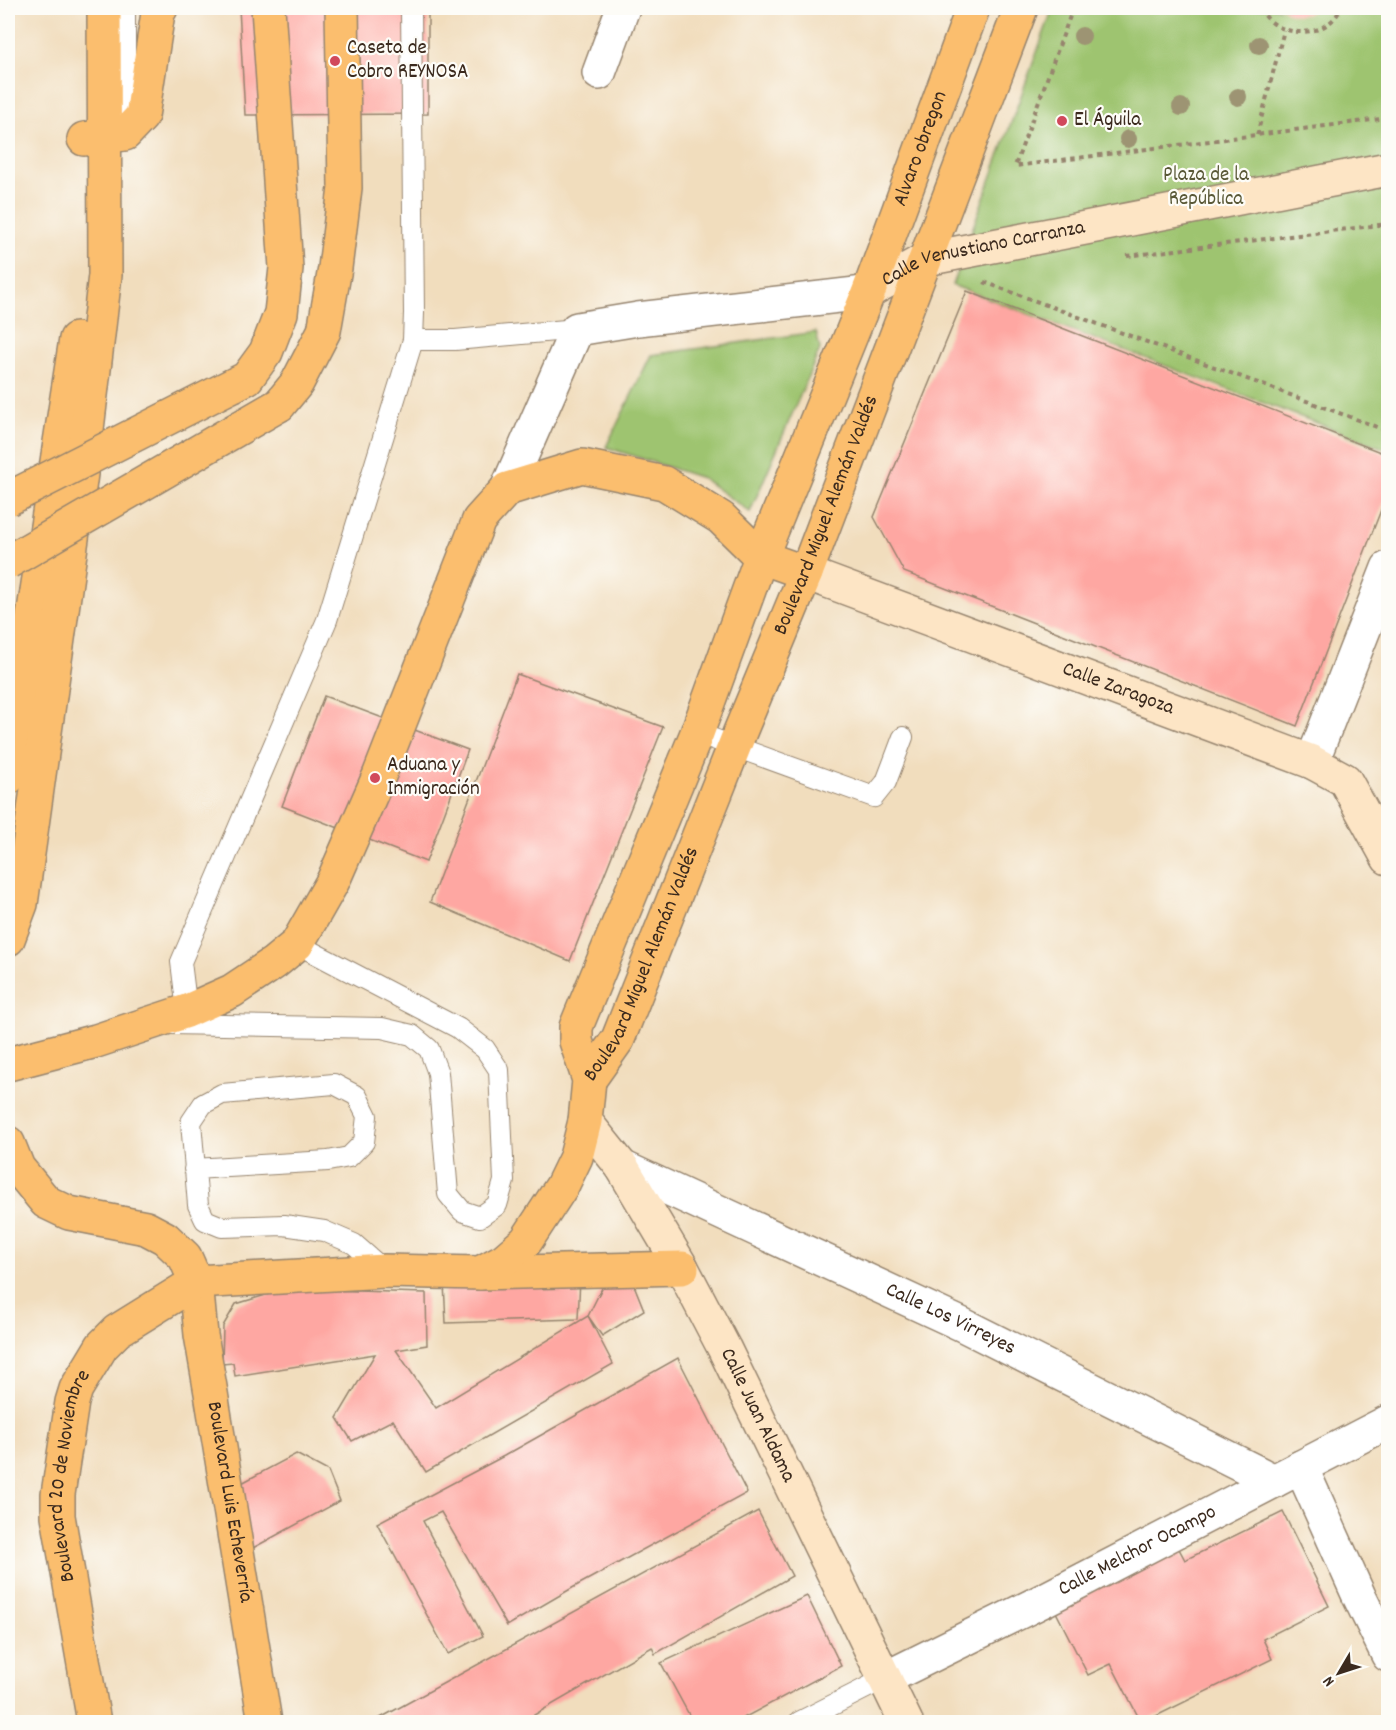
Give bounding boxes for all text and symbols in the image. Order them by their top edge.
place label: Caseta de Cobro REYNOSA [347,34,468,88]
marker: Caseta de Cobro REYNOSA [328,54,342,68]
street label: Alvaro obregon [886,87,956,211]
place label: El Águila [1074,106,1142,136]
marker: El Águila [1055,114,1069,128]
park label: Plaza de la República [1163,161,1250,215]
street label: Calle Venustiano Carranza [877,213,1089,296]
street label: Boulevard Miguel Alemán Valdés [767,391,887,640]
street label: Calle Zaragoza [1058,655,1179,725]
place label: Aduana y Inmigración [387,751,480,805]
marker: Aduana y Inmigración [368,771,382,785]
street label: Boulevard Miguel Alemán Valdés [577,843,708,1088]
street label: Calle Los Virreyes [880,1276,1021,1364]
street label: Calle Juan Aldama [711,1343,803,1489]
street label: Boulevard 20 de Noviembre [43,1364,99,1584]
street label: Boulevard Luis Echeverría [198,1400,260,1606]
street label: Calle Melchor Ocampo [1053,1498,1222,1605]
north arrow [1309,1643,1369,1703]
text: N [1318,1670,1341,1691]

